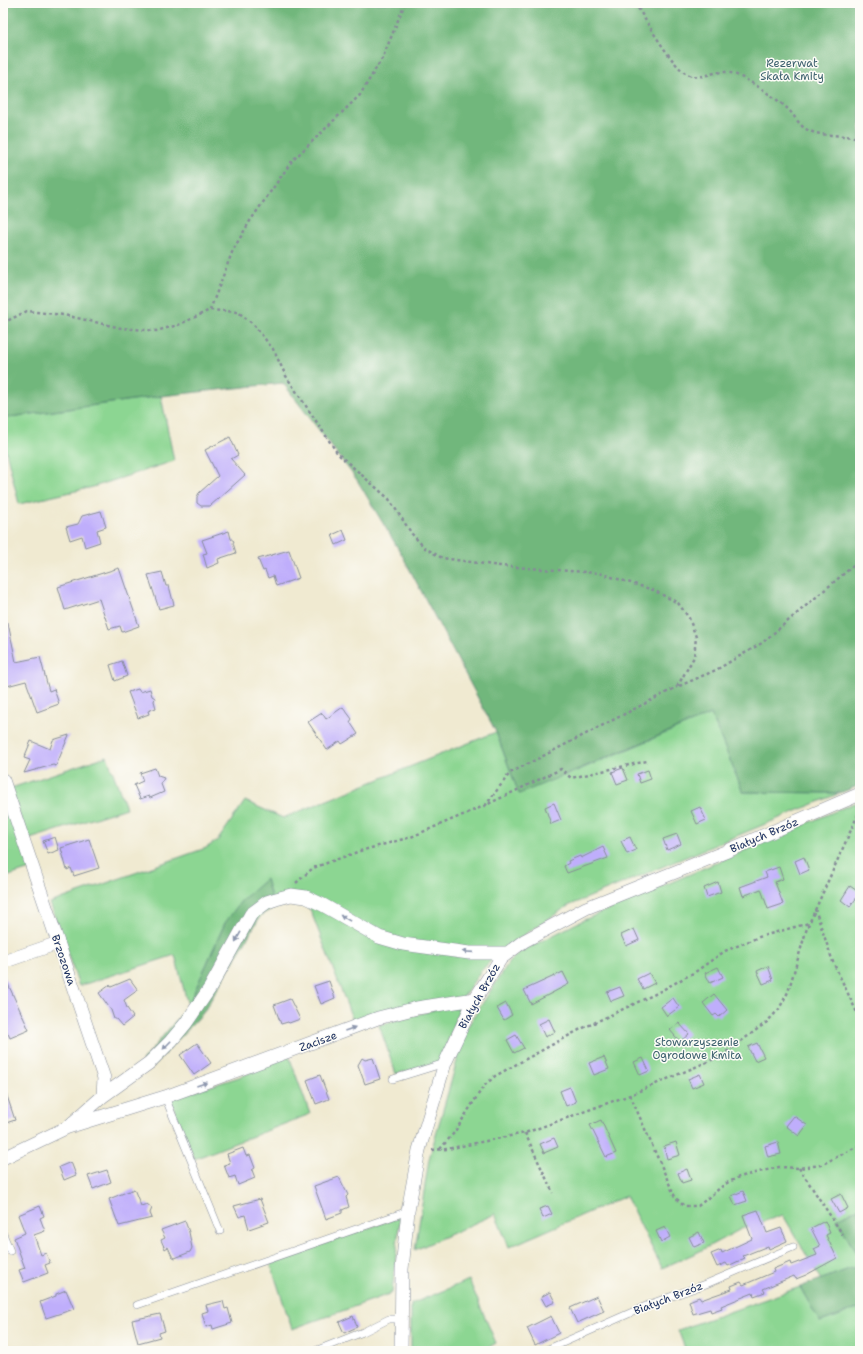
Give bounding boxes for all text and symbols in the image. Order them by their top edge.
park label: Rezerwat Skała Kmity [760,56,824,84]
street label: Białych Brzóz [728,814,801,857]
one-way arrow [339,914,351,921]
one-way arrow [235,931,242,942]
street label: Brzozowa [48,933,79,988]
one-way arrow [462,949,474,956]
street label: Białych Brzóz [455,961,504,1032]
one-way arrow [344,1025,356,1031]
street label: Zacisze [297,1028,339,1055]
park label: Stowarzyszenie Ogrodowe Kmita [652,1035,742,1063]
one-way arrow [162,1040,172,1050]
one-way arrow [196,1080,208,1086]
street label: Białych Brzóz [631,1278,705,1319]

